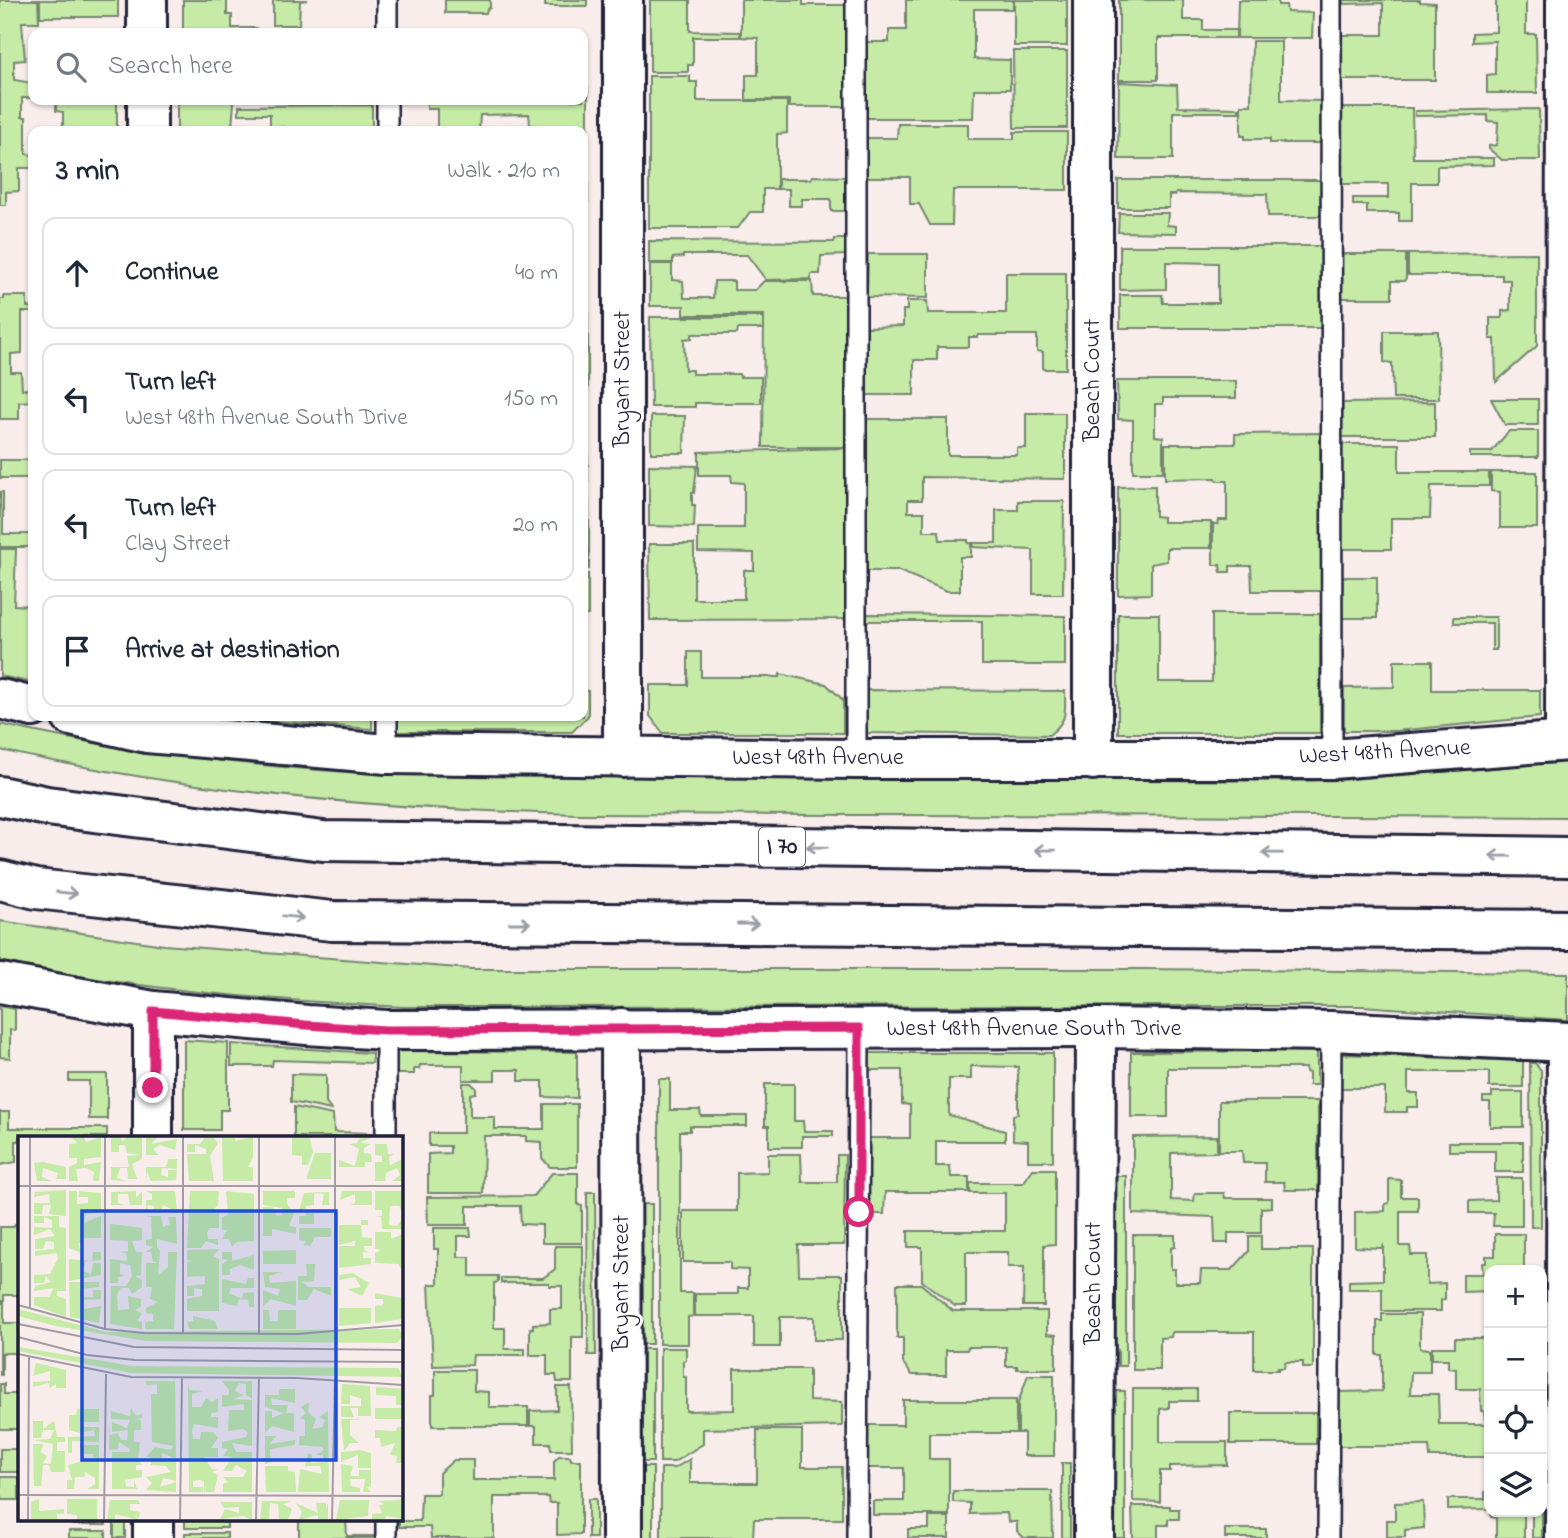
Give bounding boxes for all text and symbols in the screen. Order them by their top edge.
search box [28,28,588,105]
icon: search [52,48,90,86]
text: Search here [108,48,233,86]
text: 3 min [56,150,119,194]
text: Walk · 210 m [447,155,560,188]
icon: ahead [58,254,96,292]
text: Continue [125,254,218,292]
text: 40 m [515,257,558,290]
street label: Bryant Street [606,311,642,448]
street label: Beach Court [1076,319,1111,442]
text: Turn left [125,364,216,402]
icon: left [58,380,96,418]
text: 150 m [504,383,558,416]
text: West 48th Avenue South Drive [125,402,408,435]
text: Turn left [125,490,216,528]
icon: left [58,506,96,544]
text: 20 m [513,509,558,542]
text: Clay Street [125,528,230,561]
icon: arrive [58,632,96,670]
text: Arrive at destination [125,632,340,670]
street label: West 48th Avenue [1298,731,1472,775]
street label: West 48th Avenue [732,741,904,776]
road number: I 70 [759,828,805,866]
one-way arrow [806,840,829,854]
one-way arrow [1034,843,1057,857]
one-way arrow [1261,846,1284,860]
one-way arrow [1489,849,1512,863]
one-way arrow [55,886,78,899]
one-way arrow [281,911,304,924]
one-way arrow [509,916,532,930]
one-way arrow [736,917,759,931]
street label: West 48th Avenue South Drive [887,1012,1182,1047]
route end [137,1072,168,1103]
inset map [18,1136,402,1520]
route start [843,1196,874,1227]
street label: Bryant Street [605,1215,641,1352]
street label: Beach Court [1077,1222,1112,1345]
map controls [1484,1265,1547,1517]
button: + [1484,1265,1547,1328]
button: − [1484,1328,1547,1391]
button: locate [1484,1391,1547,1454]
button: layers [1484,1454,1547,1517]

